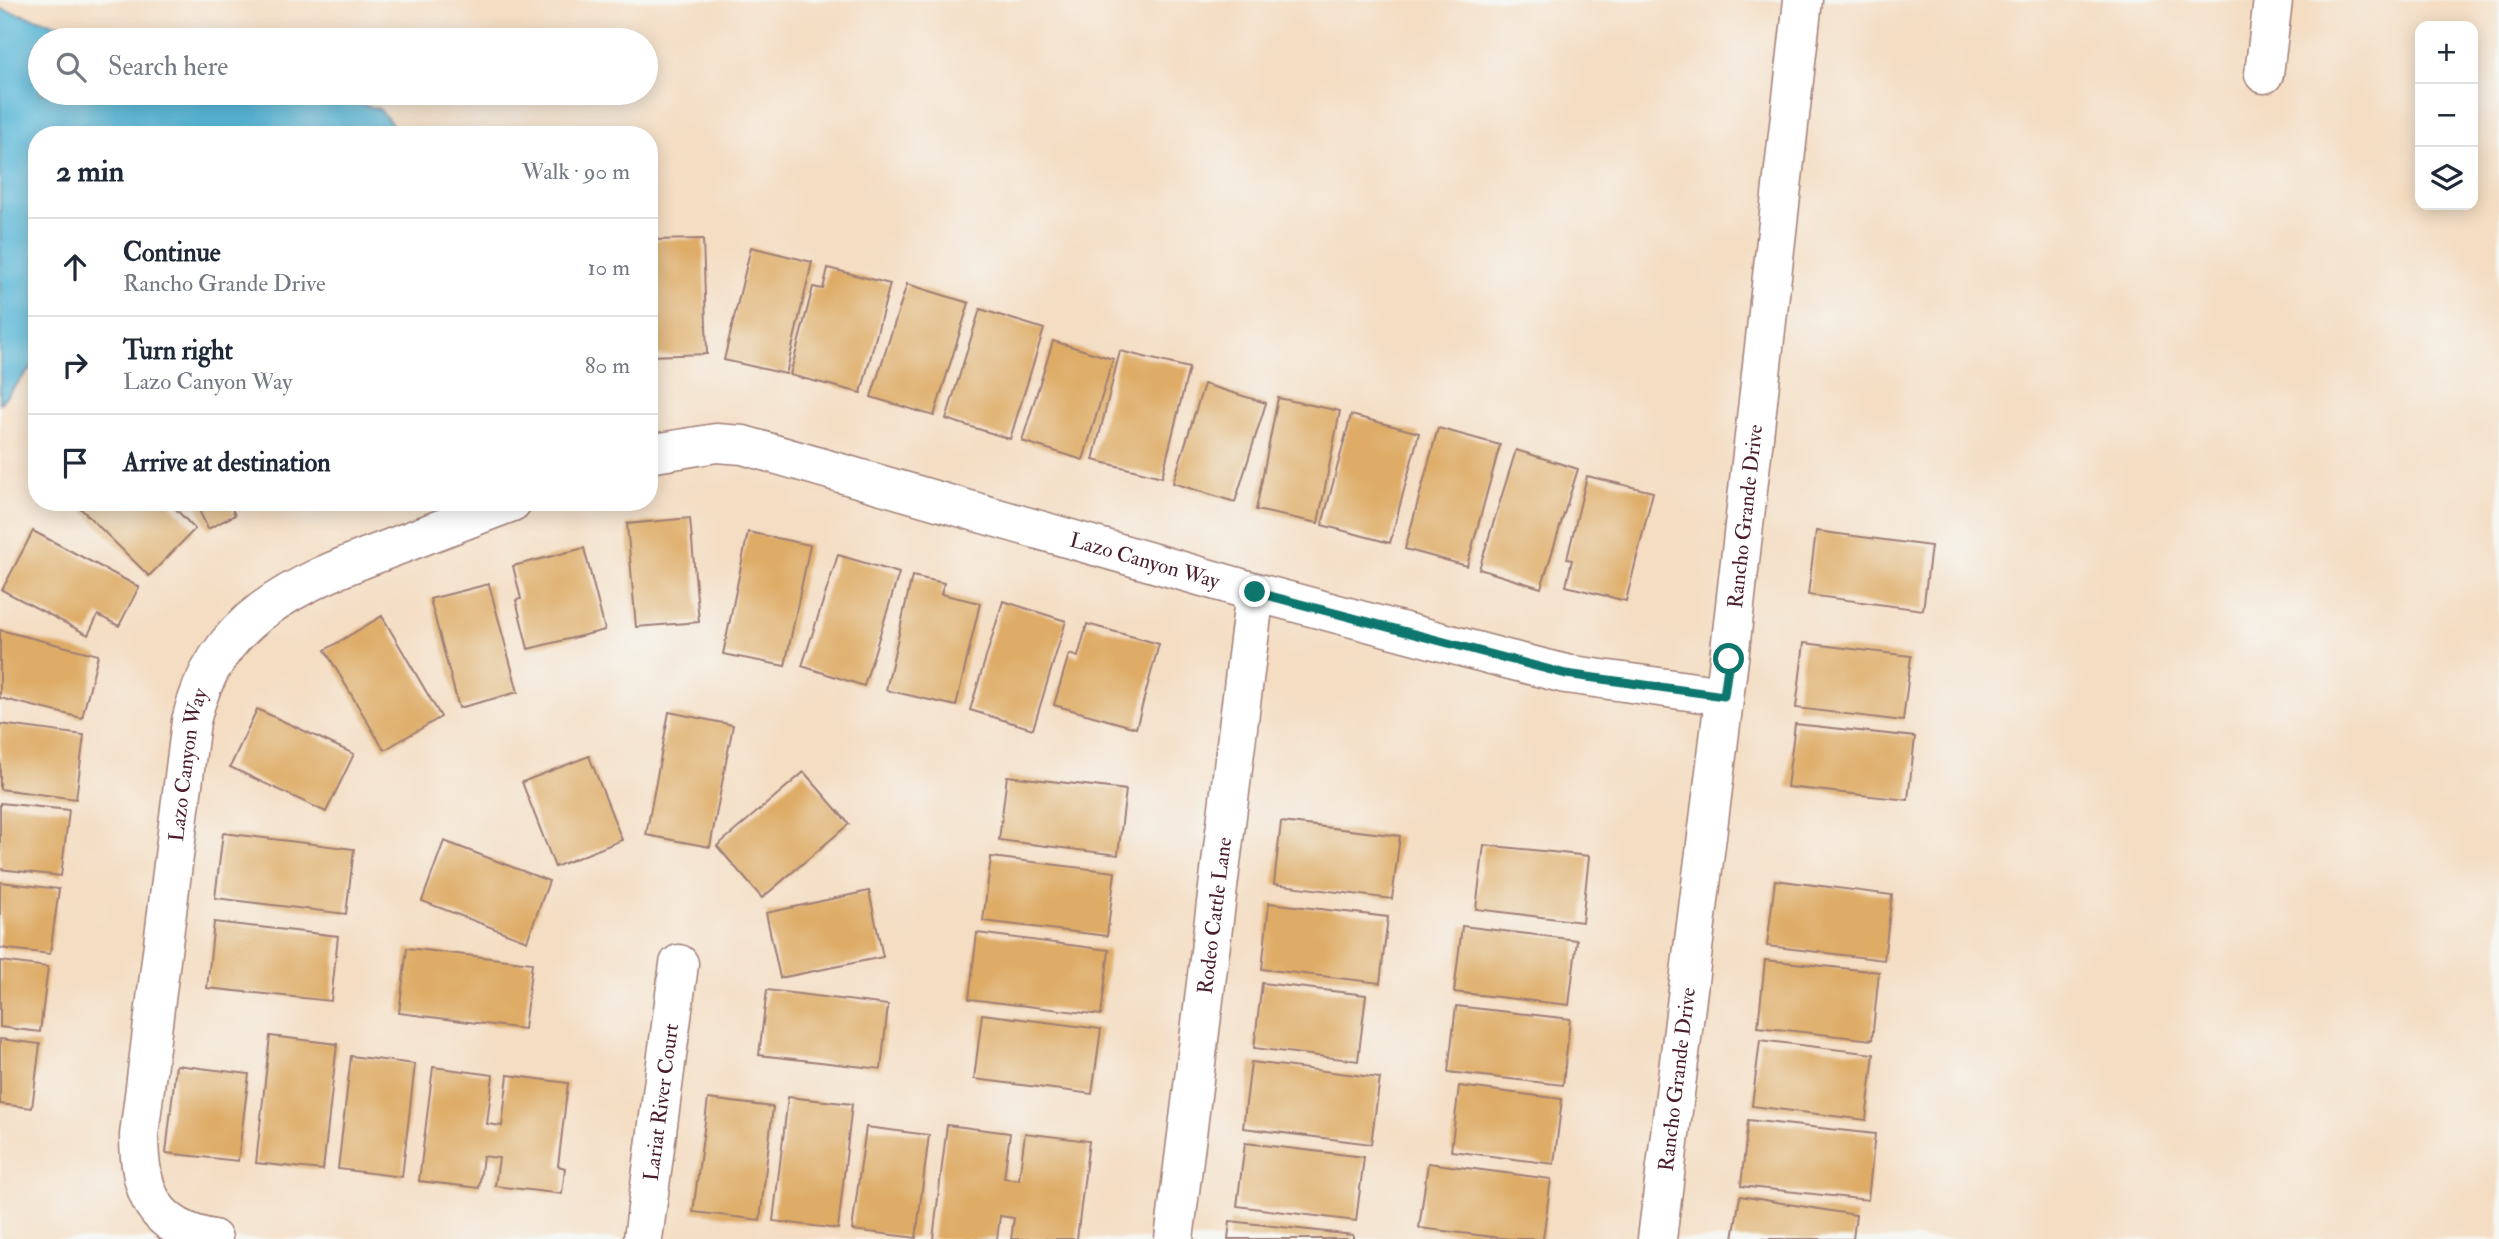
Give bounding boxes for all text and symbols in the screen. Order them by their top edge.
map controls [2415,21,2478,210]
button: + [2415,21,2478,84]
search box [28,28,658,105]
icon: search [52,48,90,86]
text: Search here [108,51,228,83]
button: − [2415,84,2478,147]
button: layers [2415,147,2478,210]
text: 2 min [56,153,124,190]
text: Walk · 90 m [522,157,630,186]
text: Continue [123,237,221,269]
icon: ahead [56,248,94,286]
text: 10 m [587,253,630,282]
text: Rancho Grande Drive [123,269,326,298]
text: Turn right [123,335,233,367]
icon: right [56,346,94,384]
text: 80 m [585,351,630,380]
text: Lazo Canyon Way [123,367,292,396]
street label: Rancho Grande Drive [1722,423,1769,610]
icon: arrive [56,444,94,482]
text: Arrive at destination [123,447,331,479]
street label: Lazo Canyon Way [1067,527,1224,595]
route end [1239,576,1270,607]
route start [1713,643,1744,674]
street label: Lazo Canyon Way [163,684,214,843]
street label: Rodeo Cattle Lane [1192,835,1238,996]
street label: Rancho Grande Drive [1653,986,1702,1173]
street label: Lariat River Court [638,1022,685,1183]

